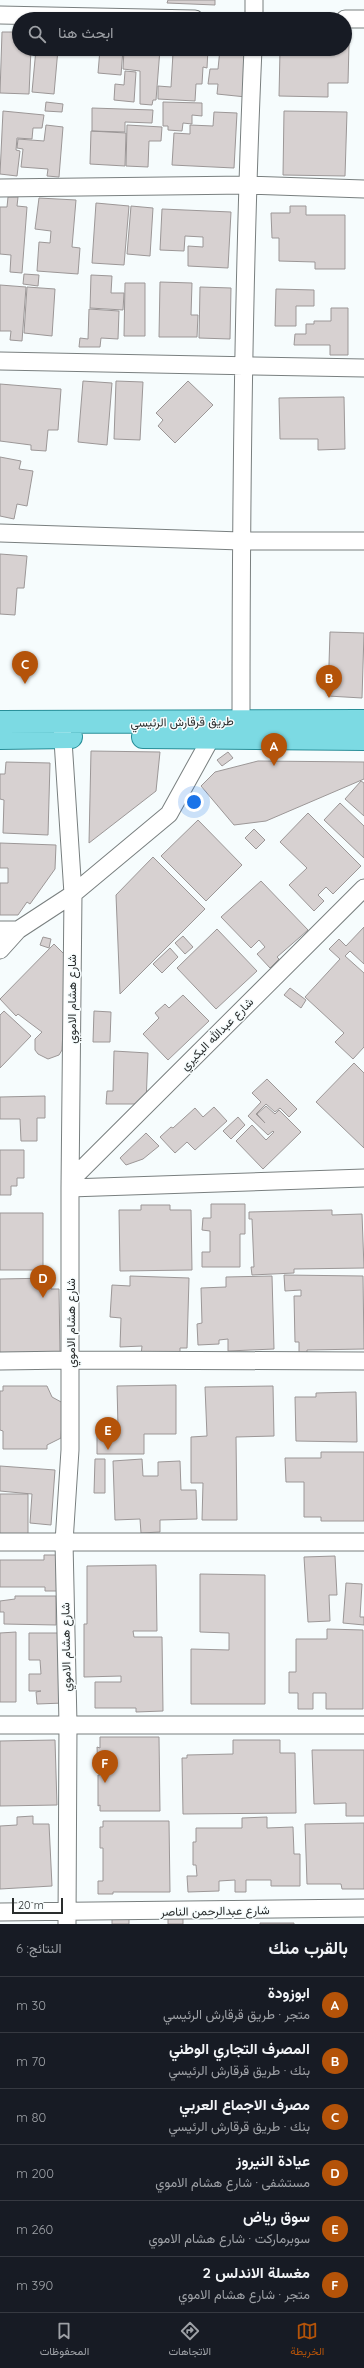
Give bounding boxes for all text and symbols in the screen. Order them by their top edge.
search box [12,12,352,56]
icon: search [26,23,48,45]
text: ابحث هنا [58,23,114,42]
pin: C [12,651,38,684]
pin: B [316,665,342,698]
street label: طريق قرقارش الرئيسي [130,713,234,733]
pin: A [261,733,287,766]
your location [184,792,204,812]
street label: شارع هشام الاموي [64,954,82,1044]
street label: شارع عبدالله البكيري [177,994,258,1075]
pin: D [30,1265,56,1298]
street label: شارع هشام الاموي [63,1278,81,1368]
pin: E [95,1417,121,1450]
street label: شارع هشام الاموي [57,1602,77,1692]
pin: F [92,1750,118,1783]
scale bar [12,1896,63,1915]
text: 20 m [18,1898,44,1912]
street label: شارع عبدالرحمن الناصر [159,1902,270,1921]
text: بالقرب منك [269,1937,348,1958]
text: النتائج: 6 [16,1940,61,1956]
text: ابوزودة [268,1983,310,2002]
text: 30 m [16,1997,46,2013]
text: A [331,1997,339,2013]
text: متجر · طريق قرقارش الرئيسي [163,2006,310,2022]
text: المصرف التجاري الوطني [169,2039,310,2058]
text: 70 m [16,2053,46,2069]
text: B [331,2053,339,2069]
text: بنك · طريق قرقارش الرئيسي [168,2062,310,2078]
text: مصرف الاجماع العربي [179,2095,310,2114]
text: 80 m [16,2109,46,2125]
text: C [331,2109,339,2125]
text: بنك · طريق قرقارش الرئيسي [168,2118,310,2134]
text: عيادة النيروز [236,2151,310,2170]
text: 200 m [16,2165,54,2181]
text: D [330,2165,340,2181]
text: مستشفى · شارع هشام الاموي [155,2174,310,2190]
text: سوق رياض [243,2207,310,2226]
text: 260 m [16,2221,53,2237]
text: E [331,2221,339,2237]
text: سوبرماركت · شارع هشام الاموي [148,2230,310,2246]
text: مغسلة الاندلس 2 [202,2263,310,2282]
text: 390 m [16,2277,53,2293]
text: F [331,2277,339,2293]
text: متجر · شارع هشام الاموي [178,2286,310,2302]
tab: المحفوظات [40,2320,89,2361]
tab: الاتجاهات [168,2320,211,2361]
tab: الخريطة [290,2320,324,2361]

